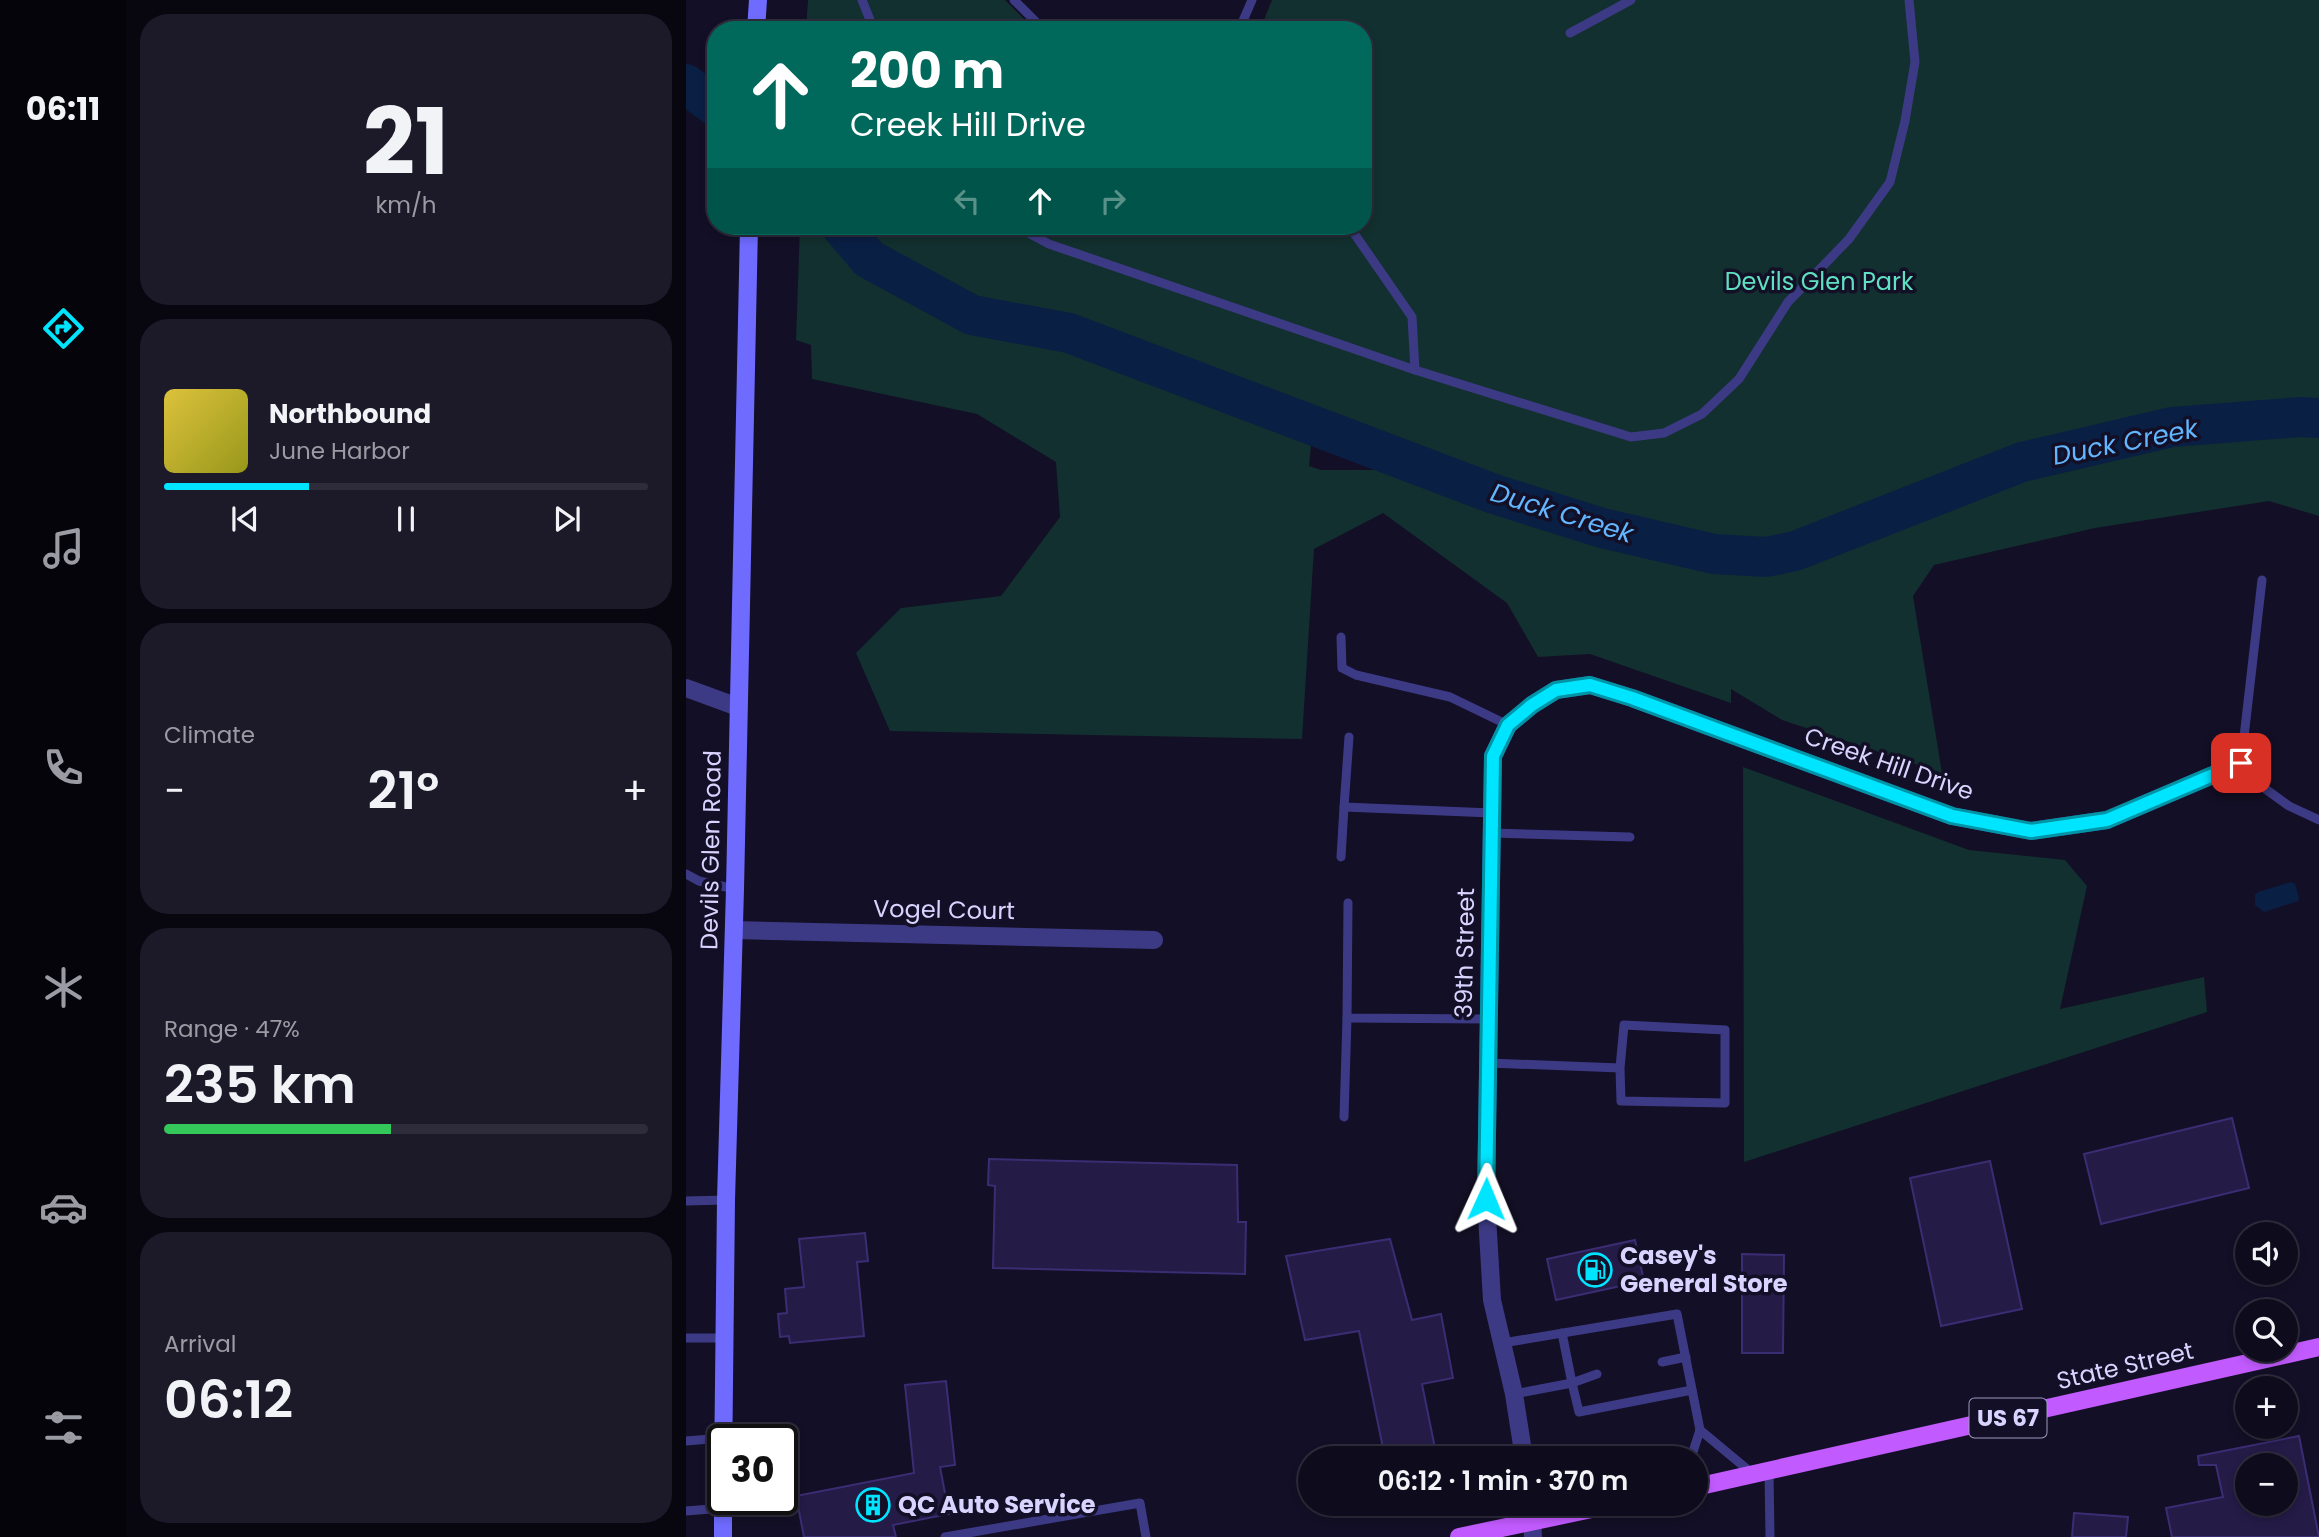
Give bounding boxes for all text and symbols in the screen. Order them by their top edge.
text: 200 m [850,37,1004,105]
icon: ahead [735,49,826,140]
text: 21 [363,78,449,206]
text: 06:11 [26,86,100,131]
text: Creek Hill Drive [850,102,1086,147]
icon: left [948,182,986,220]
icon: ahead [1021,182,1059,220]
icon: right [1094,182,1132,220]
text: km/h [375,189,437,221]
park label: Devils Glen Park [1725,265,1914,298]
icon: directions [39,304,88,353]
text: Northbound [269,396,431,432]
water label: Duck Creek [2049,410,2202,474]
text: June Harbor [269,435,410,467]
water label: Duck Creek [1486,474,1639,552]
icon: previous [226,500,264,538]
icon: pause [387,500,425,538]
icon: next [548,500,586,538]
icon: music [39,524,88,573]
text: Climate [164,719,255,751]
street label: Creek Hill Drive [1800,719,1978,808]
pin [2211,733,2271,793]
icon: phone [39,743,88,792]
icon: arrive [2222,744,2260,782]
street label: Devils Glen Road [692,750,729,950]
text: 21° [368,754,439,827]
text: − [164,764,185,817]
text: + [622,764,648,817]
street label: 39th Street [1447,888,1482,1018]
street label: Vogel Court [873,892,1015,927]
icon: climate [39,963,88,1012]
text: Range · 47% [164,1013,300,1045]
text: 235 km [164,1048,356,1121]
position arrow [1449,1162,1523,1236]
icon: car [39,1183,88,1232]
map controls [2235,1222,2298,1516]
button: sound [2235,1222,2298,1285]
place label: Casey's General Store [1620,1239,1788,1300]
fuel station icon: Casey's General Store [1576,1251,1614,1289]
button: search [2235,1299,2298,1362]
text: Arrival [164,1328,236,1360]
street label: State Street [2053,1334,2196,1397]
text: 06:12 [164,1363,293,1436]
button: + [2235,1376,2298,1439]
road number: US 67 [1970,1399,2046,1438]
icon: filters [39,1403,88,1452]
speed limit sign: 30 [707,1424,798,1515]
button: − [2235,1453,2298,1516]
text: 06:12 · 1 min · 370 m [1378,1463,1628,1499]
building icon: QC Auto Service [854,1486,892,1524]
place label: QC Auto Service [898,1488,1096,1521]

